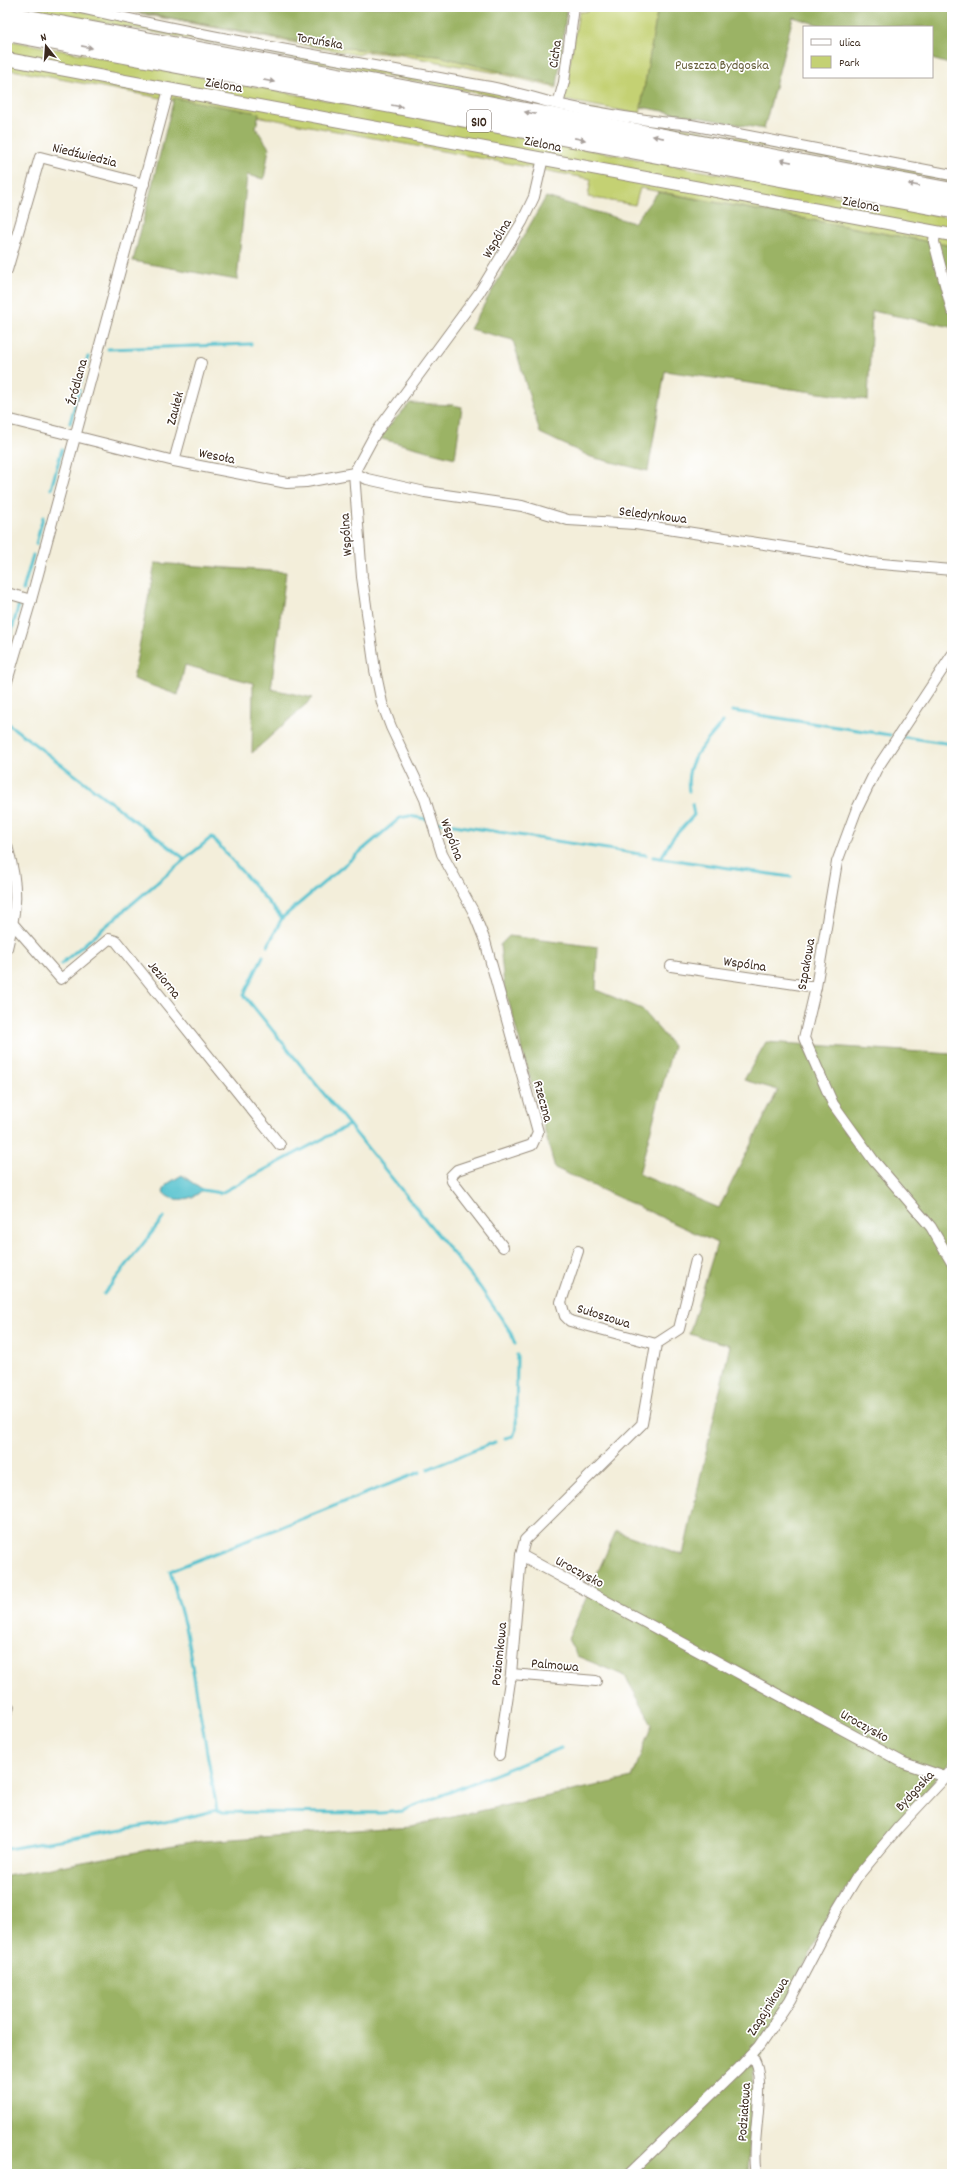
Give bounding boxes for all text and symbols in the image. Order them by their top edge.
north arrow [26,26,66,66]
legend [803,26,933,78]
street label: Toruńska [295,28,345,56]
text: N [39,30,49,47]
text: Ulica [839,35,861,52]
street label: Cicha [544,39,568,70]
one-way arrow [80,44,93,50]
text: Park [839,55,860,72]
park label: Puszcza Bydgoska [675,56,769,76]
street label: Zielona [203,73,244,99]
one-way arrow [263,78,276,84]
one-way arrow [391,103,403,109]
road number: S10 [467,110,491,132]
one-way arrow [524,110,536,116]
street label: Zielona [522,132,563,158]
one-way arrow [652,134,664,140]
one-way arrow [574,137,586,143]
street label: Niedźwiedzia [50,138,119,174]
one-way arrow [780,158,792,164]
one-way arrow [908,182,920,188]
street label: Zielona [840,192,881,218]
street label: Wspólna [478,215,518,263]
street label: Źródlana [62,357,94,408]
street label: Zaułek [162,389,190,428]
street label: Wesoła [197,444,237,470]
street label: Seledynkowa [618,502,688,530]
street label: Wspólna [335,512,358,557]
street label: Wspólna [434,816,468,864]
street label: Szpakowa [793,937,821,992]
street label: Wspólna [722,952,768,978]
street label: Jeziorna [142,957,185,1004]
street label: Rzeczna [527,1079,557,1125]
street label: Sułoszowa [574,1299,633,1335]
street label: Uroczysko [551,1552,607,1594]
street label: Poziomkowa [487,1621,513,1687]
street label: Palmowa [530,1654,580,1678]
street label: Uroczysko [836,1705,892,1748]
street label: Bydgoska [891,1766,940,1816]
street label: Zagajnikowa [743,1974,795,2040]
street label: Podziałowa [733,2082,757,2142]

